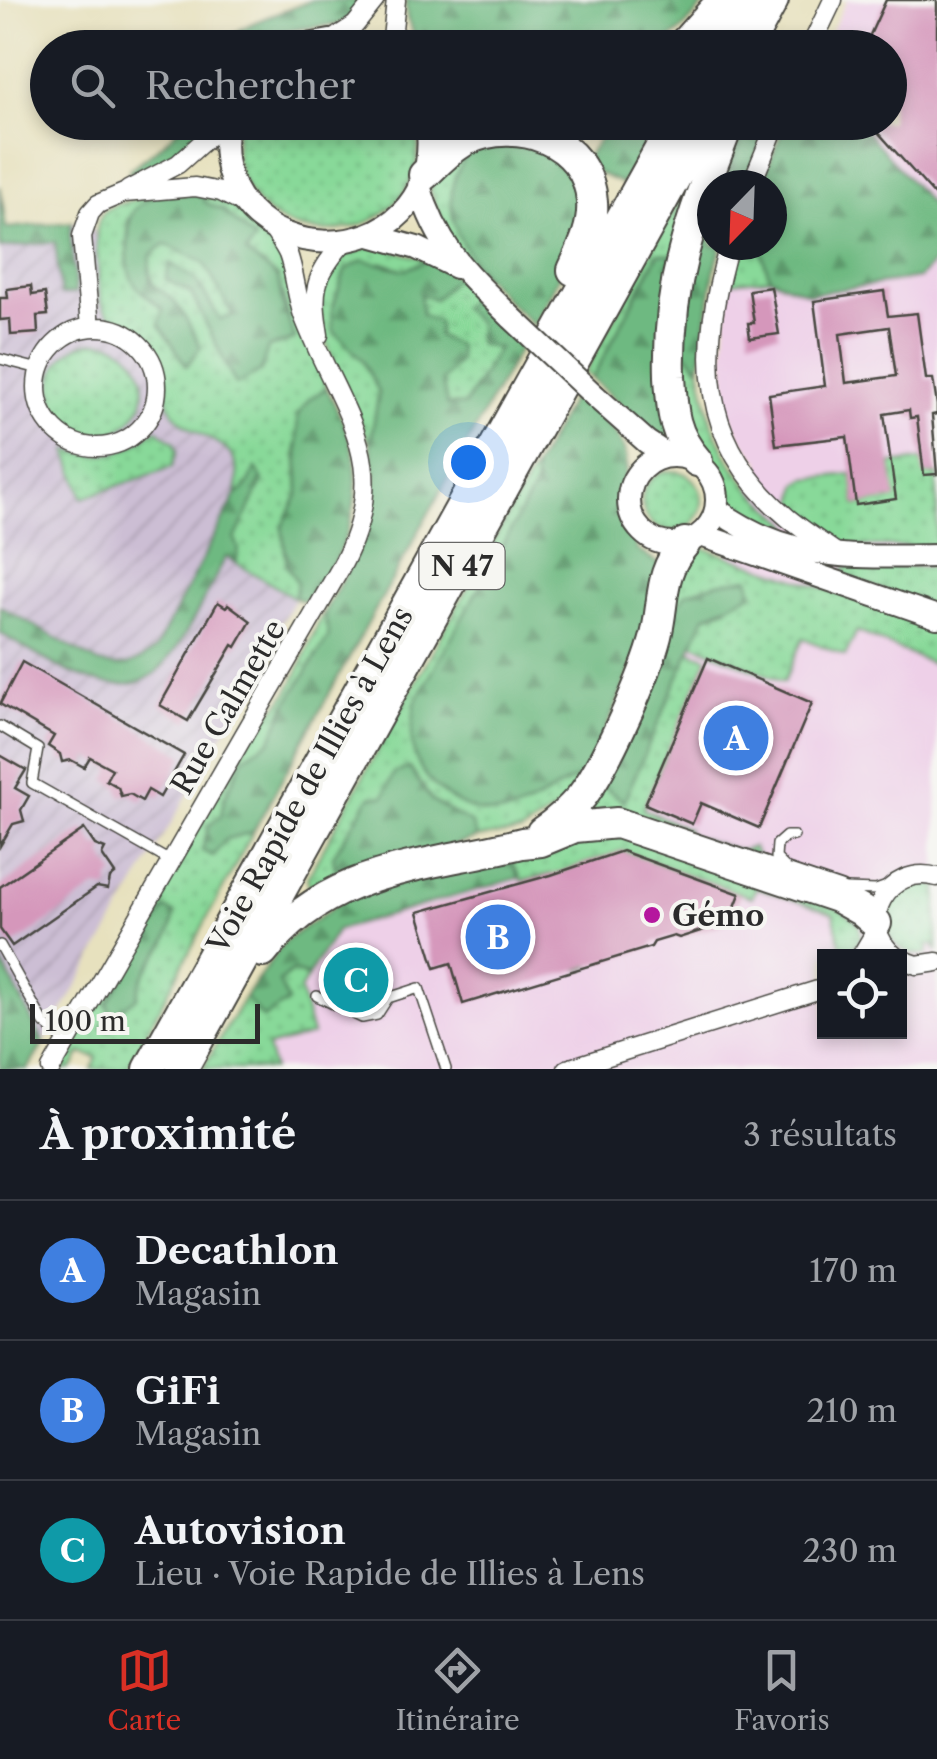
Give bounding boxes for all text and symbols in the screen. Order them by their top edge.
search box [30,30,907,140]
icon: search [65,58,120,113]
text: Rechercher [145,62,355,109]
north arrow [697,170,787,260]
your location [443,437,494,488]
road number: N 47 [420,543,504,589]
street label: Voie Rapide de Illies à Lens [199,600,421,961]
street label: Rue Calmette [163,613,293,801]
pin: A [704,700,768,776]
place label: Gémo [672,897,764,934]
pin: B [466,900,530,974]
marker: Gémo [641,904,663,926]
pin: C [324,942,388,1018]
map controls [817,949,907,1039]
button: locate [817,949,907,1039]
scale bar [30,999,260,1044]
text: 100 m [45,1004,126,1038]
text: À proximité [40,1108,296,1160]
text: 3 résultats [743,1115,897,1154]
text: Decathlon [135,1227,339,1274]
text: A [60,1251,85,1290]
text: 170 m [809,1251,897,1290]
text: Magasin [135,1274,261,1313]
text: GiFi [135,1367,220,1414]
text: B [61,1391,84,1430]
text: 210 m [807,1391,897,1430]
text: Magasin [135,1414,261,1453]
text: Autovision [135,1507,346,1554]
text: C [60,1531,85,1570]
text: 230 m [802,1531,897,1570]
text: Lieu · Voie Rapide de Illies à Lens [135,1554,645,1593]
tab: Carte [107,1643,181,1737]
tab: Itinéraire [396,1643,520,1737]
tab: Favoris [734,1643,830,1737]

